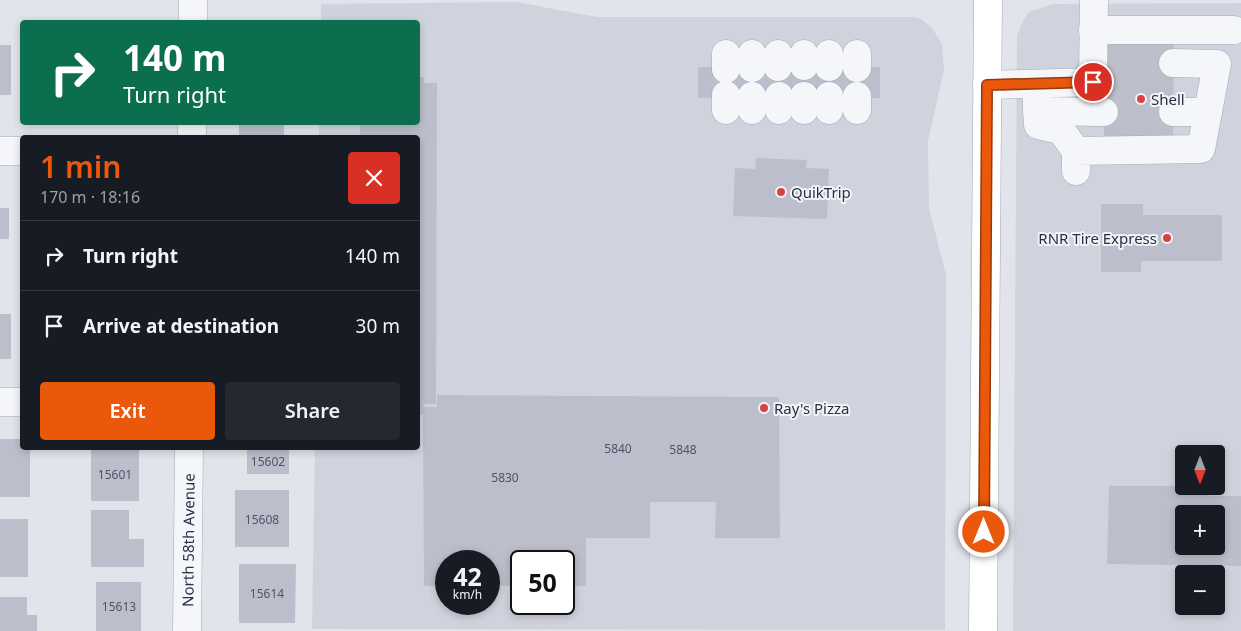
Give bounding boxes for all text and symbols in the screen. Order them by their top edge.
text: 140 m [123,34,226,81]
icon: right [40,40,105,105]
pin [1072,61,1114,103]
icon: arrive [1079,68,1107,96]
text: Turn right [123,79,226,109]
place label: Shell [1151,89,1185,109]
marker: Shell [1135,93,1147,105]
text: 1 min [40,146,121,187]
button: close [348,152,400,204]
place label: QuikTrip [791,182,851,202]
text: 170 m · 18:16 [40,186,140,208]
marker: QuikTrip [775,186,787,198]
place label: RNR Tire Express [1038,228,1157,248]
marker: RNR Tire Express [1161,232,1173,244]
icon: right [40,242,68,270]
text: Turn right [83,243,178,269]
text: 140 m [345,243,400,269]
icon: arrive [40,312,68,340]
text: Arrive at destination [83,313,279,339]
text: 30 m [356,313,400,339]
button: Exit [40,382,215,440]
button: Share [225,382,400,440]
place label: Ray's Pizza [774,398,849,418]
marker: Ray's Pizza [758,402,770,414]
house number: 5840 [604,440,632,457]
house number: 5848 [669,441,697,458]
north arrow [1175,445,1225,495]
map controls [1175,445,1225,615]
house number: 15602 [251,453,285,470]
house number: 15601 [98,466,132,483]
house number: 5830 [491,469,519,486]
street label: North 58th Avenue [177,473,199,607]
position arrow [957,505,1009,557]
button: + [1175,505,1225,555]
house number: 15608 [245,511,279,528]
speed limit sign: 50 [510,550,575,615]
text: 42 [453,559,482,593]
button: − [1175,565,1225,615]
house number: 15614 [250,585,284,602]
text: km/h [453,586,482,603]
house number: 15613 [102,598,136,615]

